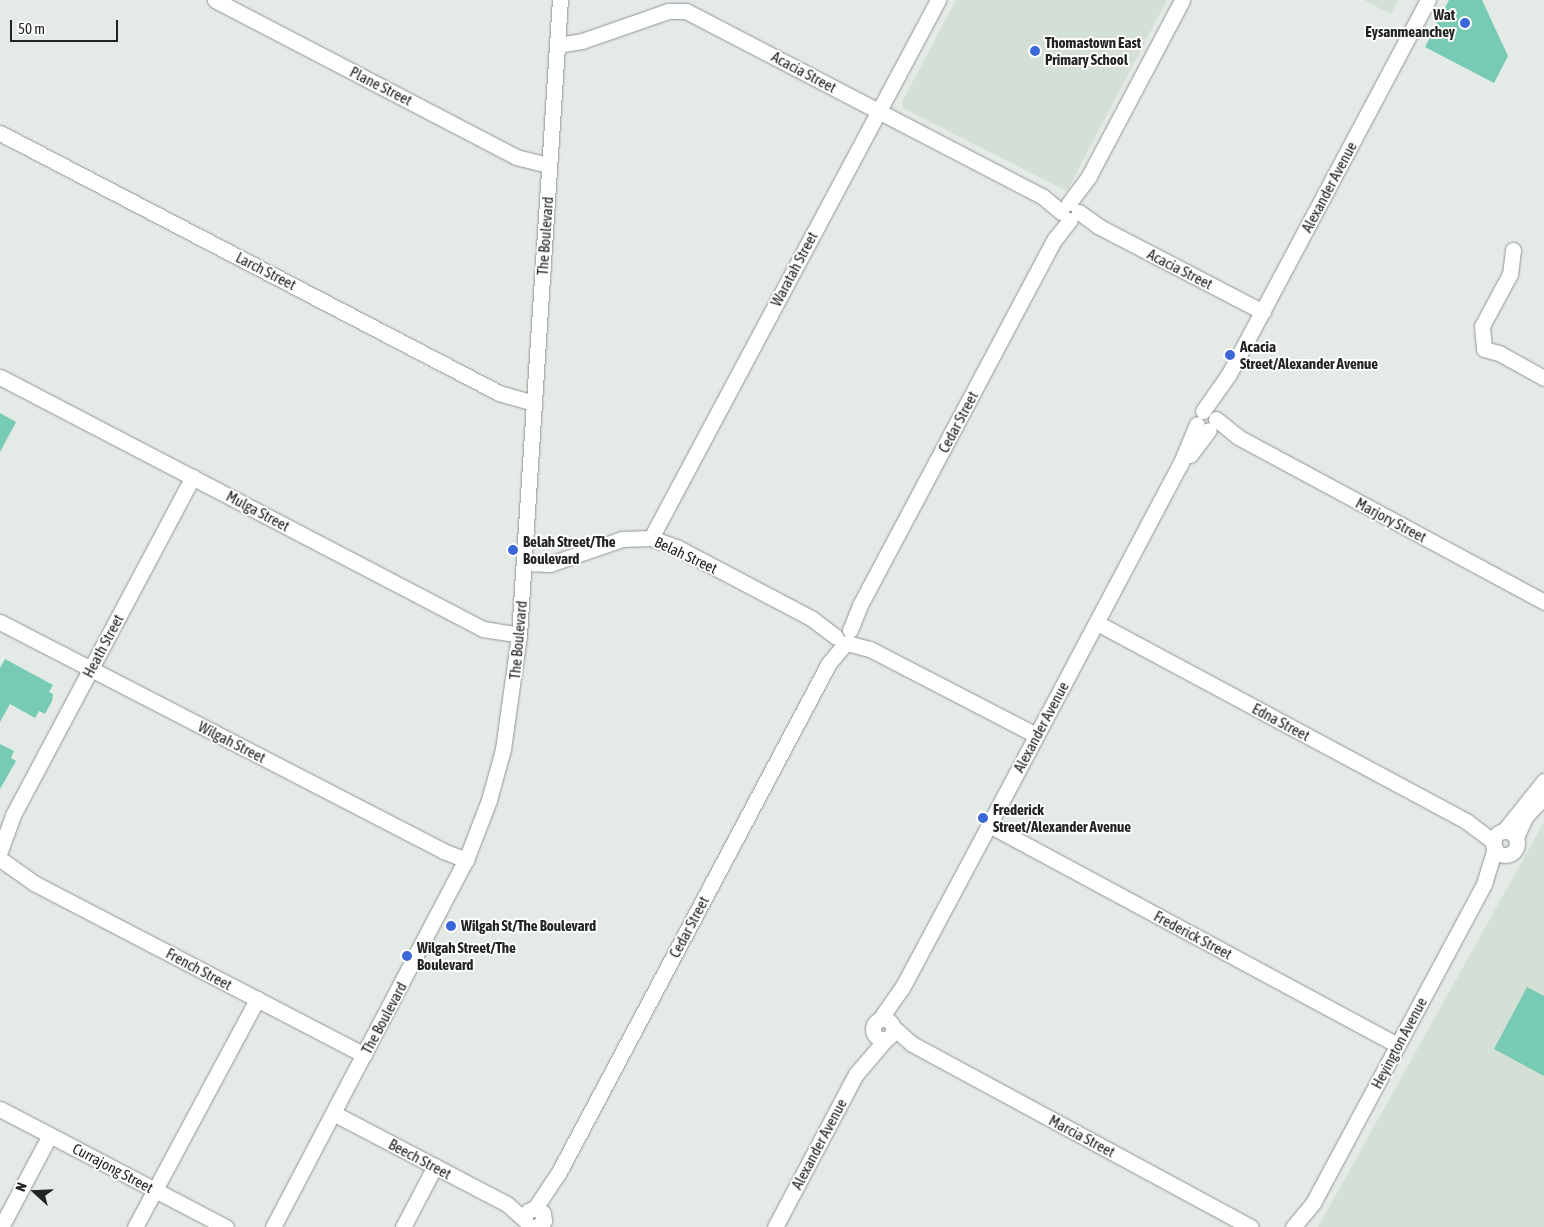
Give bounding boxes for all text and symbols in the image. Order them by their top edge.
place label: Wat Eysanmeanchey [1365,5,1455,40]
scale bar [12,10,120,42]
marker: Wat Eysanmeanchey [1459,17,1471,29]
text: 50 m [18,20,45,37]
place label: Thomastown East Primary School [1045,33,1141,68]
marker: Thomastown East Primary School [1029,45,1041,57]
street label: Acacia Street [769,47,839,97]
street label: Plane Street [347,63,415,109]
street label: Alexander Avenue [1298,139,1360,235]
street label: The Boulevard [533,196,557,276]
street label: Waratah Street [767,229,821,309]
street label: Acacia Street [1144,245,1216,293]
street label: Larch Street [233,248,299,294]
place label: Acacia Street/Alexander Avenue [1240,337,1378,372]
marker: Acacia Street/Alexander Avenue [1224,349,1236,361]
street label: Cedar Street [934,388,982,456]
street label: Mulga Street [223,487,293,535]
street label: Marjory Street [1353,494,1429,546]
place label: Belah Street/The Boulevard [523,532,616,567]
street label: Belah Street [652,533,720,577]
marker: Belah Street/The Boulevard [507,544,519,556]
street label: The Boulevard [506,600,530,680]
street label: Heath Street [79,611,127,681]
street label: Alexander Avenue [1010,679,1072,775]
street label: Edna Street [1249,699,1313,745]
street label: Wilgah Street [195,717,269,767]
place label: Frederick Street/Alexander Avenue [993,800,1131,835]
marker: Frederick Street/Alexander Avenue [977,812,989,824]
street label: Cedar Street [665,893,713,961]
street label: Frederick Street [1151,907,1235,963]
place label: Wilgah St/The Boulevard [461,917,596,935]
marker: Wilgah St/The Boulevard [445,920,457,932]
place label: Wilgah Street/The Boulevard [417,938,516,973]
street label: French Street [163,944,235,994]
marker: Wilgah Street/The Boulevard [401,950,413,962]
street label: The Boulevard [358,979,410,1057]
street label: Heyington Avenue [1367,994,1431,1092]
street label: Alexander Avenue [788,1096,850,1192]
street label: Marcia Street [1046,1111,1118,1161]
street label: Beech Street [386,1135,454,1183]
street label: Currajong Street [70,1139,156,1197]
north arrow [10,1167,60,1217]
text: N [12,1180,30,1193]

